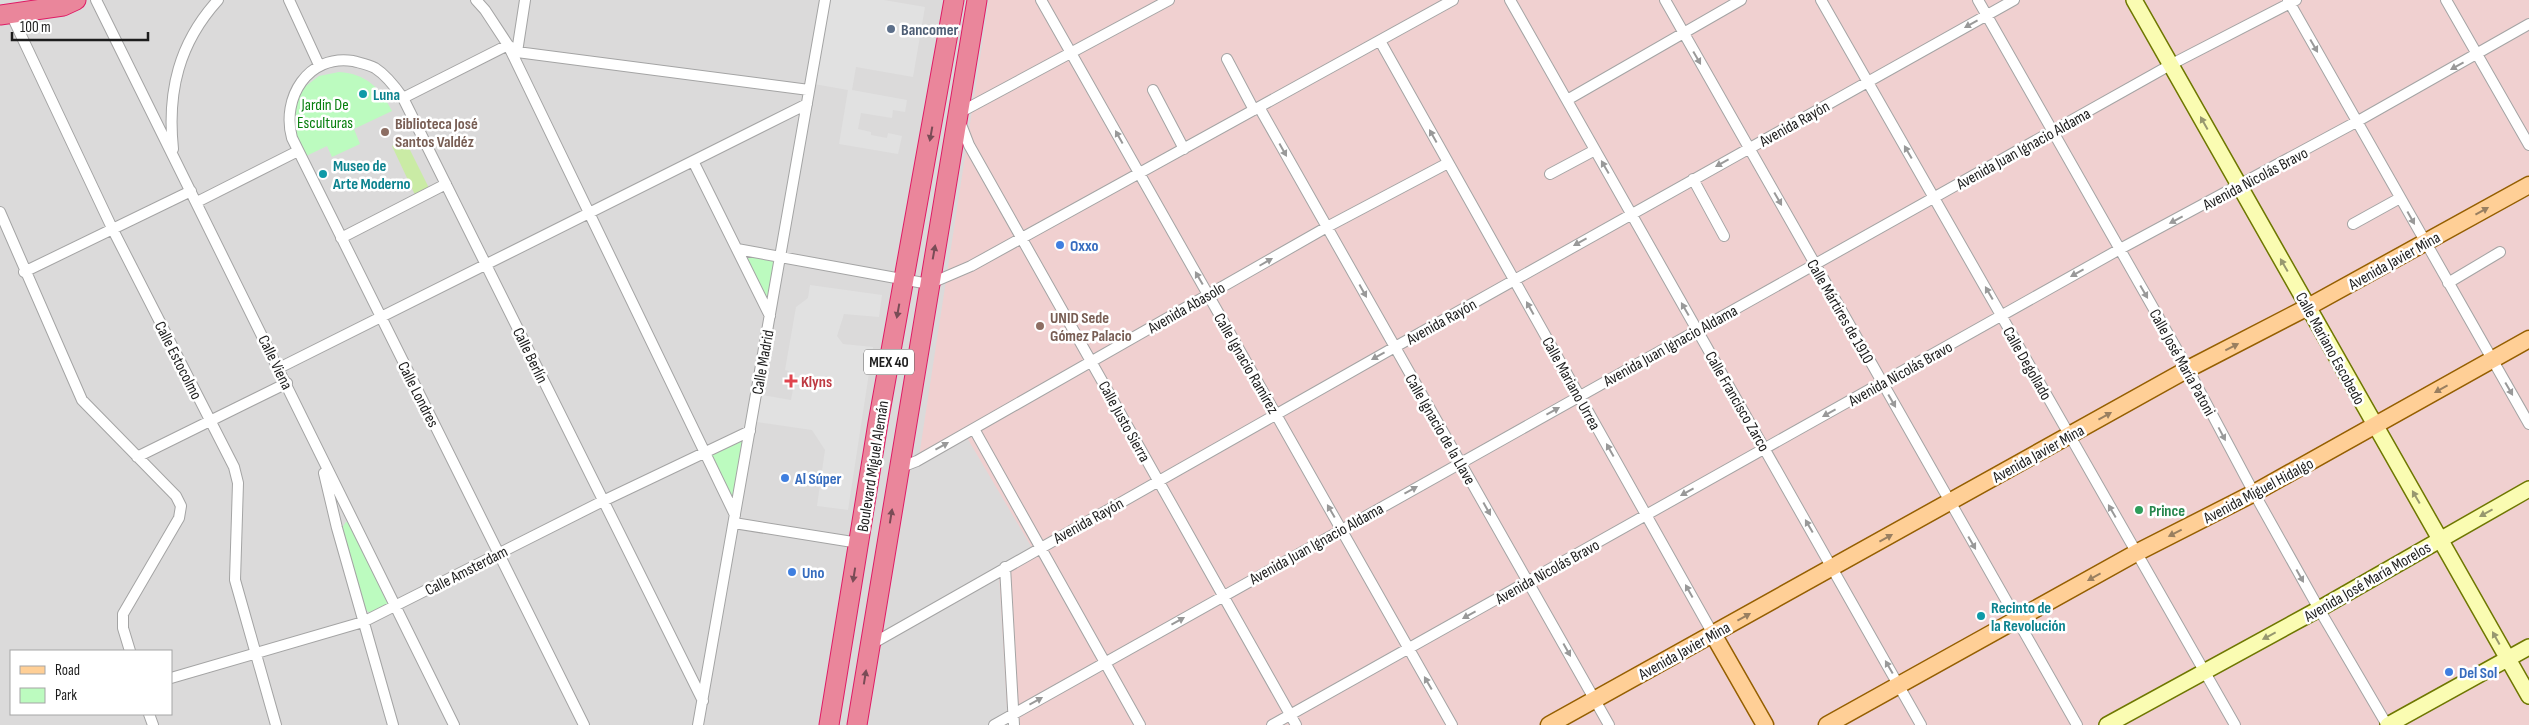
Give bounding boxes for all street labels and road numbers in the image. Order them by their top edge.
street label: Avenida Rayón [1756,97,1833,152]
street label: Avenida Juan Ignacio Aldama [1952,105,2094,195]
street label: Avenida Nicolás Bravo [2199,144,2311,215]
street label: Avenida Javier Mina [2345,228,2444,295]
street label: Calle Mártires de 1910 [1802,256,1877,367]
street label: Avenida Abasolo [1144,279,1229,339]
street label: Calle Mariano Escobedo [2291,289,2368,408]
street label: Avenida Rayón [1403,295,1480,350]
street label: Avenida Juan Ignacio Aldama [1599,302,1741,392]
street label: Calle José María Patoni [2145,306,2219,419]
street label: Calle Ignacio Ramírez [1209,310,1282,418]
street label: Calle Estocolmo [150,318,205,403]
street label: Calle Degollado [1998,324,2055,404]
street label: Calle Berlín [508,325,551,387]
street label: Calle Madrid [748,329,778,396]
street label: Calle Viena [253,332,296,393]
street label: Calle Mariano Urrea [1537,334,1604,434]
street label: Avenida Nicolás Bravo [1844,338,1956,411]
street label: Calle Francisco Zarco [1700,348,1773,455]
road number: MEX 40 [864,350,914,374]
street label: Calle Londres [393,359,442,431]
street label: Calle Ignacio de la Llave [1400,371,1479,488]
street label: Calle Justo Sierra [1094,378,1154,466]
street label: Boulevard Miguel Alemán [854,399,893,533]
street label: Avenida Javier Mina [1989,421,2088,488]
street label: Avenida Miguel Hidalgo [2200,454,2317,529]
street label: Avenida Rayón [1050,494,1127,549]
street label: Avenida Juan Ignacio Aldama [1245,500,1387,590]
street label: Avenida Nicolás Bravo [1491,536,1603,609]
street label: Avenida José María Morelos [2300,538,2435,627]
street label: Calle Amsterdam [422,542,511,600]
street label: Avenida Javier Mina [1635,618,1734,685]

